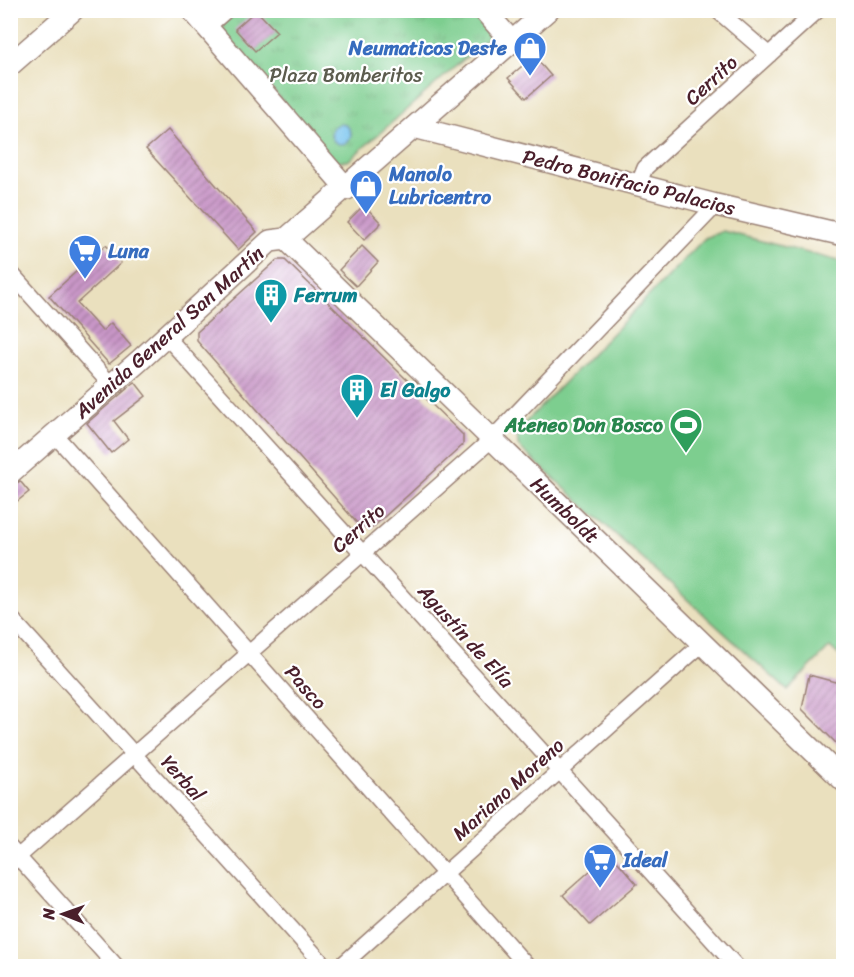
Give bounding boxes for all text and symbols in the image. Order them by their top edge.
shop icon: Neumaticos Deste [512,30,548,77]
place label: Neumaticos Deste [348,31,508,66]
street label: Cerrito [676,46,746,114]
park label: Plaza Bomberitos [270,58,423,93]
street label: Pedro Bonifacio Palacios [519,139,740,226]
place label: Manolo Lubricentro [388,157,492,215]
shop icon: Manolo Lubricentro [348,168,384,215]
supermarket icon: Luna [67,233,103,280]
place label: Luna [108,234,150,269]
street label: Avenida General San Martín [65,237,273,428]
building icon: Ferrum [253,277,289,324]
place label: Ferrum [293,278,358,313]
building icon: El Galgo [339,372,375,419]
place label: El Galgo [380,373,451,408]
sports icon: Ateneo Don Bosco [668,407,704,454]
place label: Ateneo Don Bosco [503,408,663,443]
street label: Humboldt [522,468,608,553]
street label: Cerrito [323,495,394,562]
street label: Agustín de Elía [408,575,523,697]
street label: Pasco [276,656,336,718]
street label: Mariano Moreno [444,729,573,850]
street label: Yerbal [152,747,214,810]
supermarket icon: Ideal [582,842,618,889]
place label: Ideal [622,843,669,878]
north arrow [33,884,93,944]
text: N [34,907,63,921]

